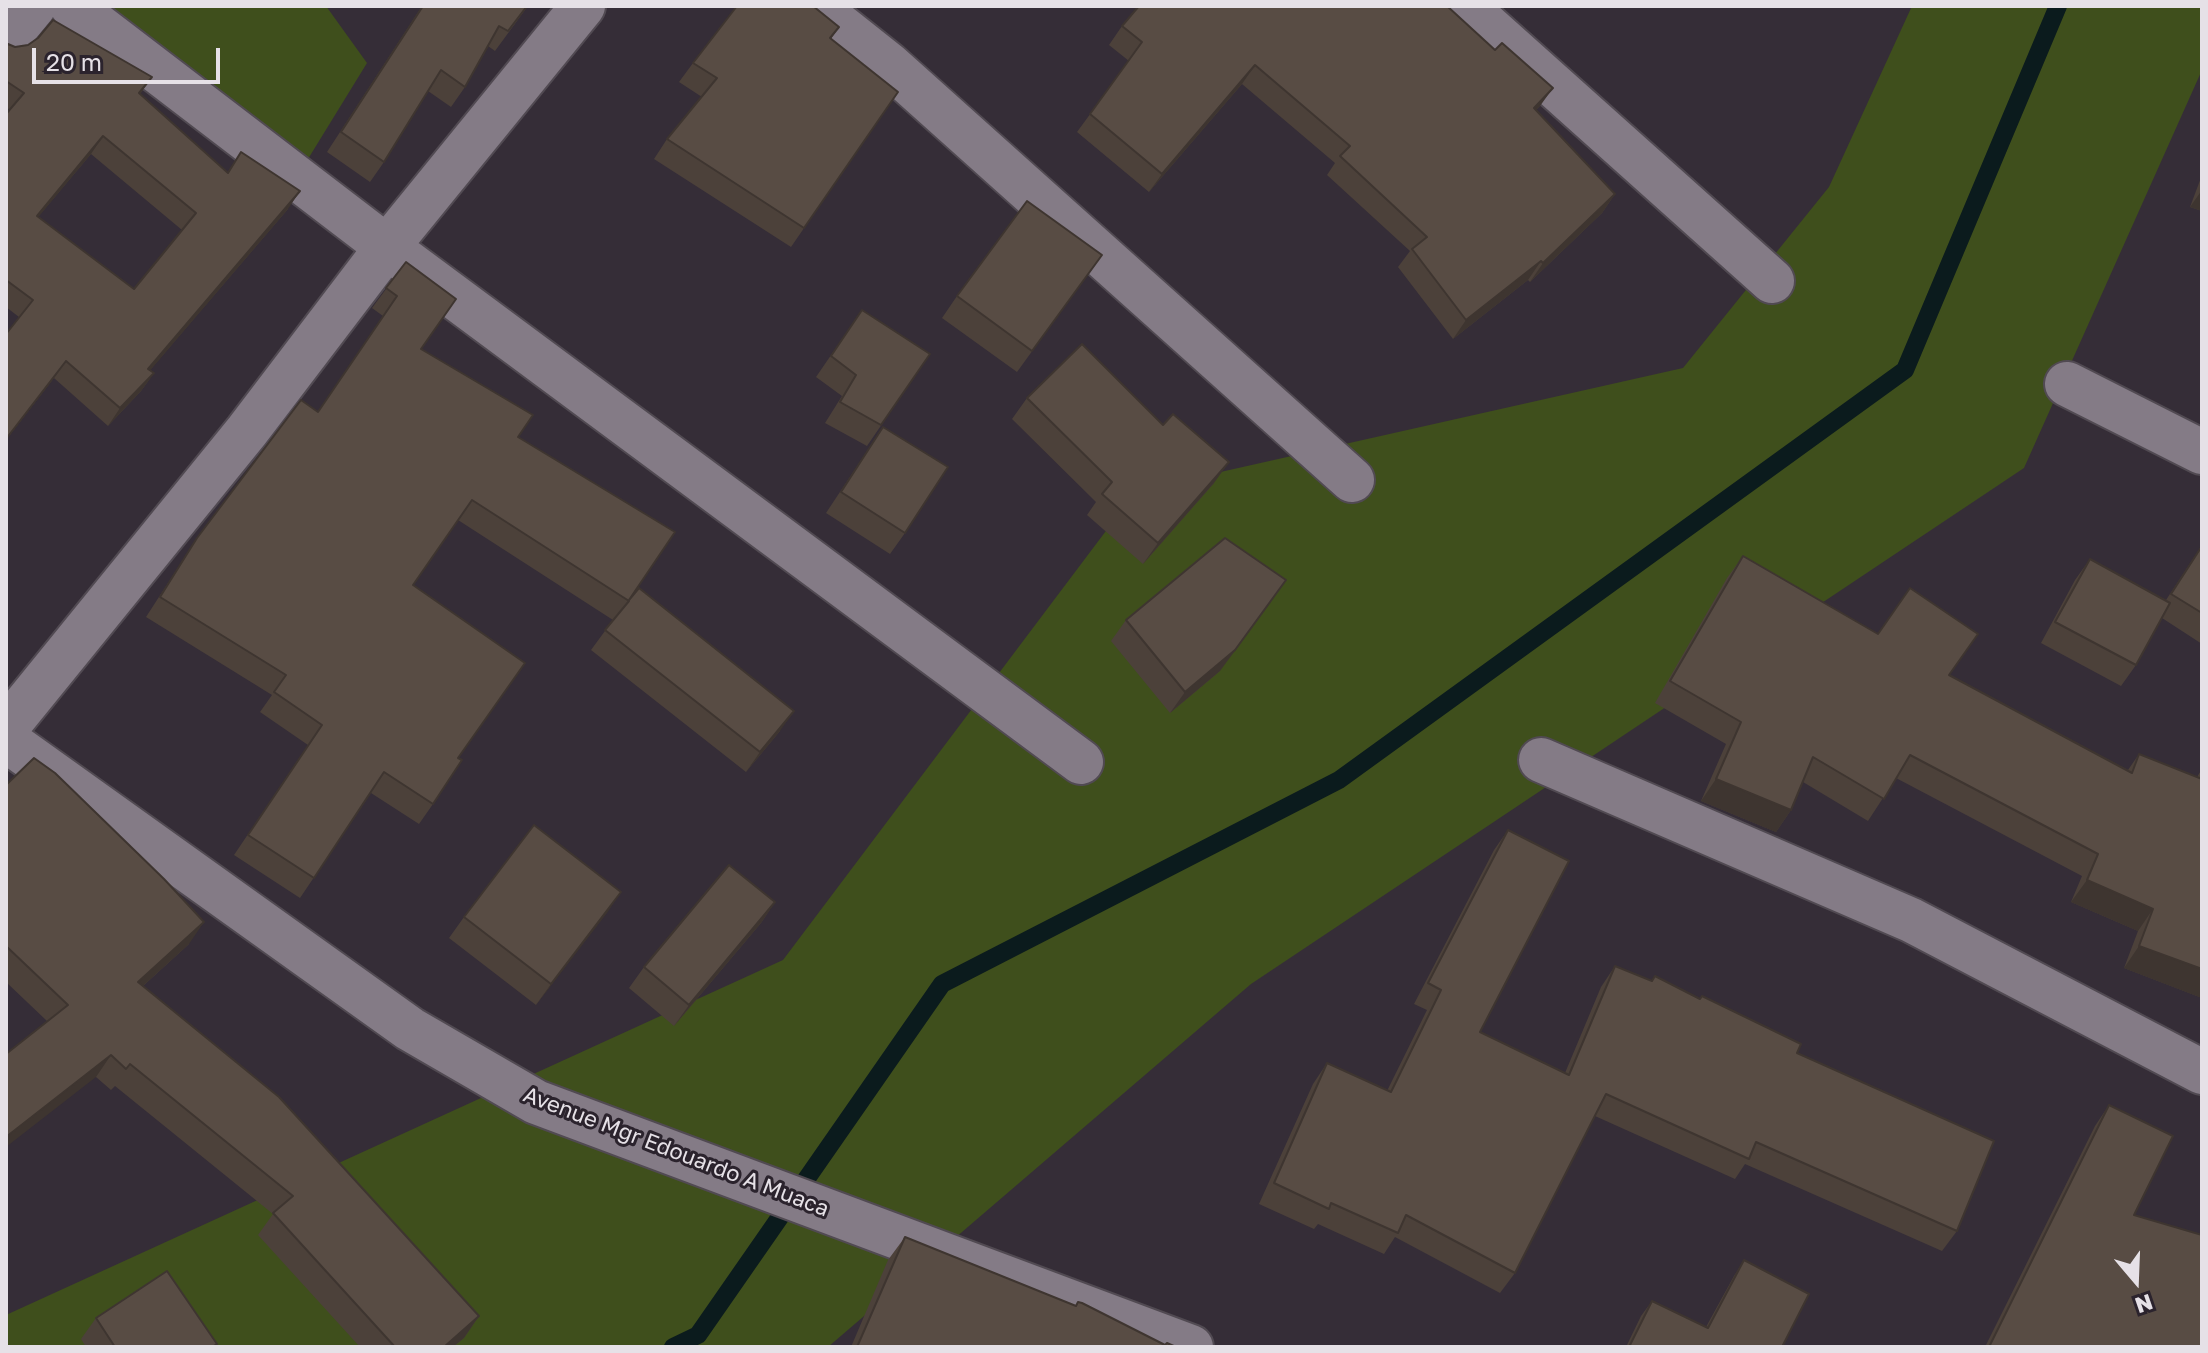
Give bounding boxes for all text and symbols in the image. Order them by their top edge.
scale bar [36,32,224,82]
text: 20 m [46,47,102,76]
street label: Avenue Mgr Edouardo A Muaca [519,1081,833,1223]
north arrow [2096,1241,2176,1321]
text: N [2132,1289,2156,1320]

